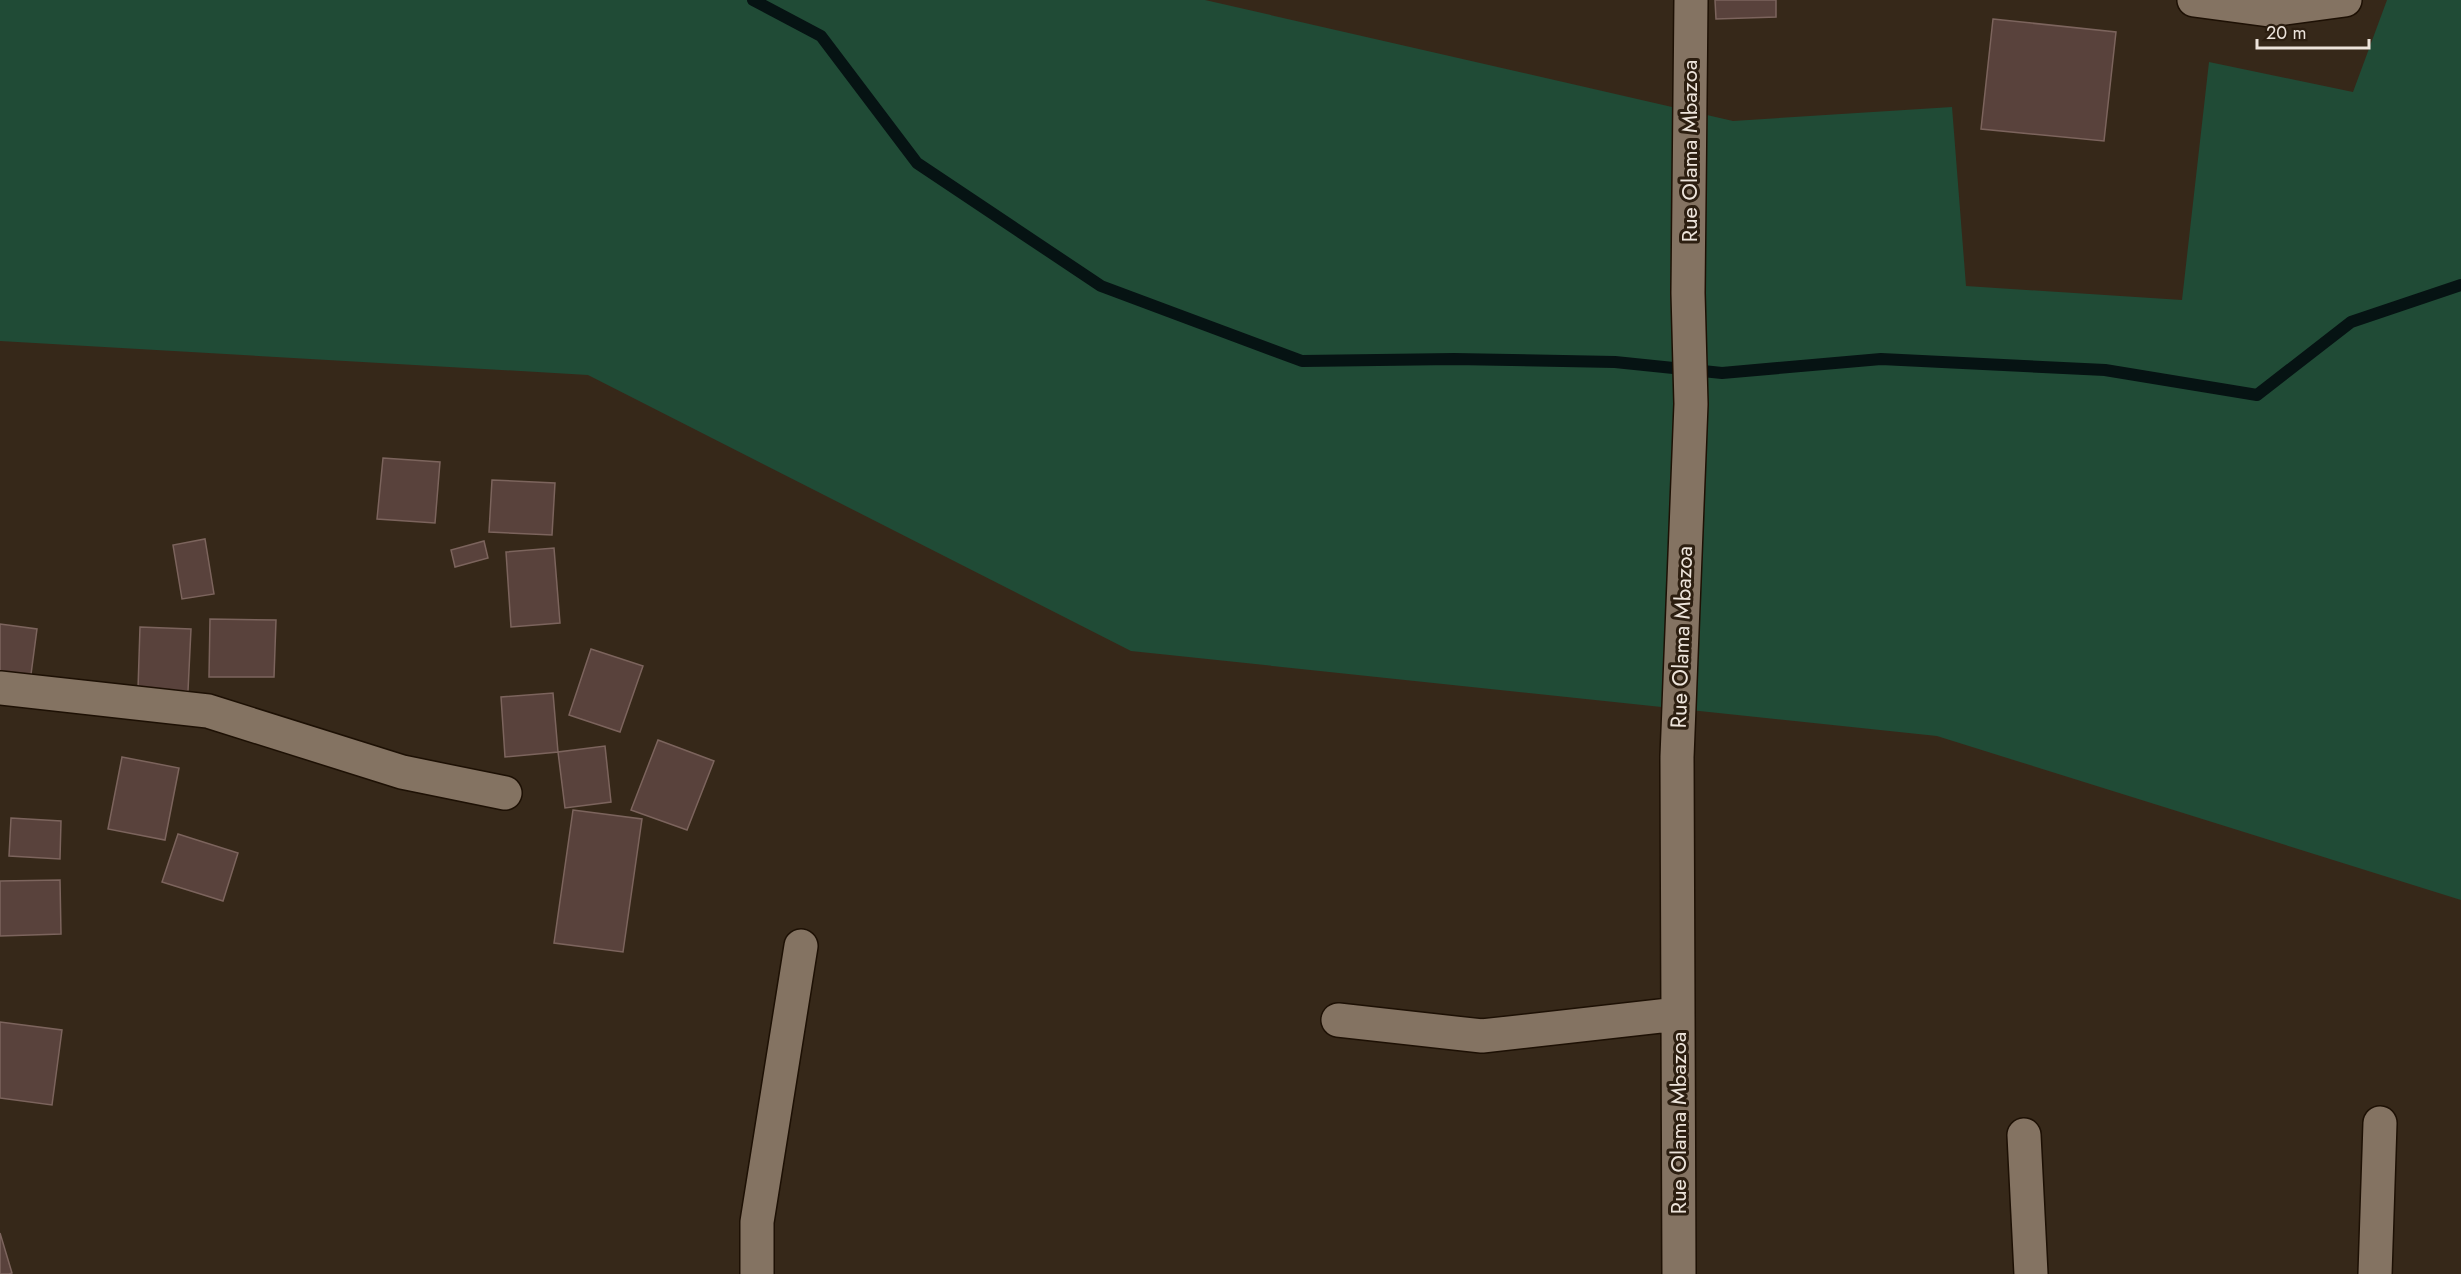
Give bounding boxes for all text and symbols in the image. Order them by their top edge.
scale bar [2257,12,2370,50]
text: 20 m [2266,20,2306,46]
street label: Rue Olama Mbazoa [1673,60,1705,242]
street label: Rue Olama Mbazoa [1662,545,1700,729]
street label: Rue Olama Mbazoa [1662,1032,1694,1214]

